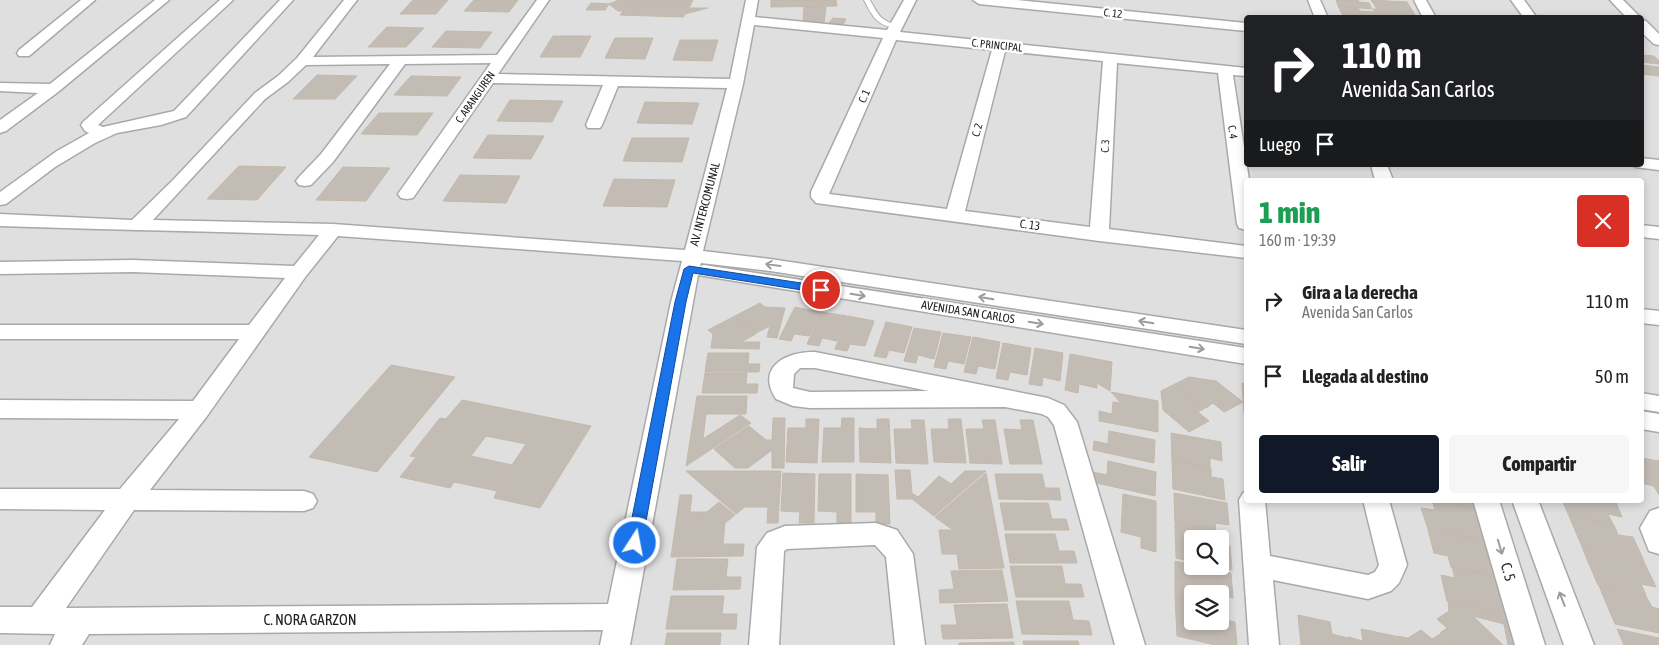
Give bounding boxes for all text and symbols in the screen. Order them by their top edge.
street label: C. 12 [1103,6,1123,20]
icon: right [1259,35,1324,100]
text: 110 m [1342,35,1421,75]
street label: C. PRINCIPAL [971,36,1024,54]
street label: C. ARANGUREN [453,69,497,125]
text: Avenida San Carlos [1342,76,1495,102]
street label: C. 1 [856,87,872,105]
street label: C. 2 [969,122,985,138]
street label: C. 4 [1226,124,1240,140]
icon: arrive [1311,130,1339,158]
text: Luego [1259,133,1301,155]
street label: C. 3 [1099,139,1111,153]
street label: AV. INTERCOMUNAL [687,160,723,247]
text: 1 min [1259,195,1320,229]
button: close [1577,195,1629,247]
street label: C. 13 [1019,217,1041,233]
text: 160 m · 19:39 [1259,231,1336,249]
one-way arrow [765,260,781,270]
pin [800,269,842,311]
icon: arrive [807,276,835,304]
text: Gira a la derecha [1302,281,1418,303]
icon: right [1259,287,1287,315]
text: 110 m [1586,290,1629,312]
one-way arrow [850,291,866,301]
one-way arrow [978,292,994,302]
street label: AVENIDA SAN CARLOS [920,298,1016,326]
text: Avenida San Carlos [1302,303,1413,321]
one-way arrow [1139,317,1155,327]
one-way arrow [1028,319,1044,329]
one-way arrow [1188,344,1204,354]
icon: arrive [1259,362,1287,390]
text: Llegada al destino [1302,365,1429,387]
text: 50 m [1595,365,1629,387]
button: Salir [1259,435,1439,493]
button: Compartir [1449,435,1629,493]
position arrow [608,516,660,568]
map controls [1184,530,1229,630]
button: search [1184,530,1229,575]
one-way arrow [1496,538,1506,554]
street label: C. 5 [1498,561,1519,583]
button: layers [1184,585,1229,630]
one-way arrow [1557,592,1566,608]
street label: C. NORA GARZON [263,611,357,628]

